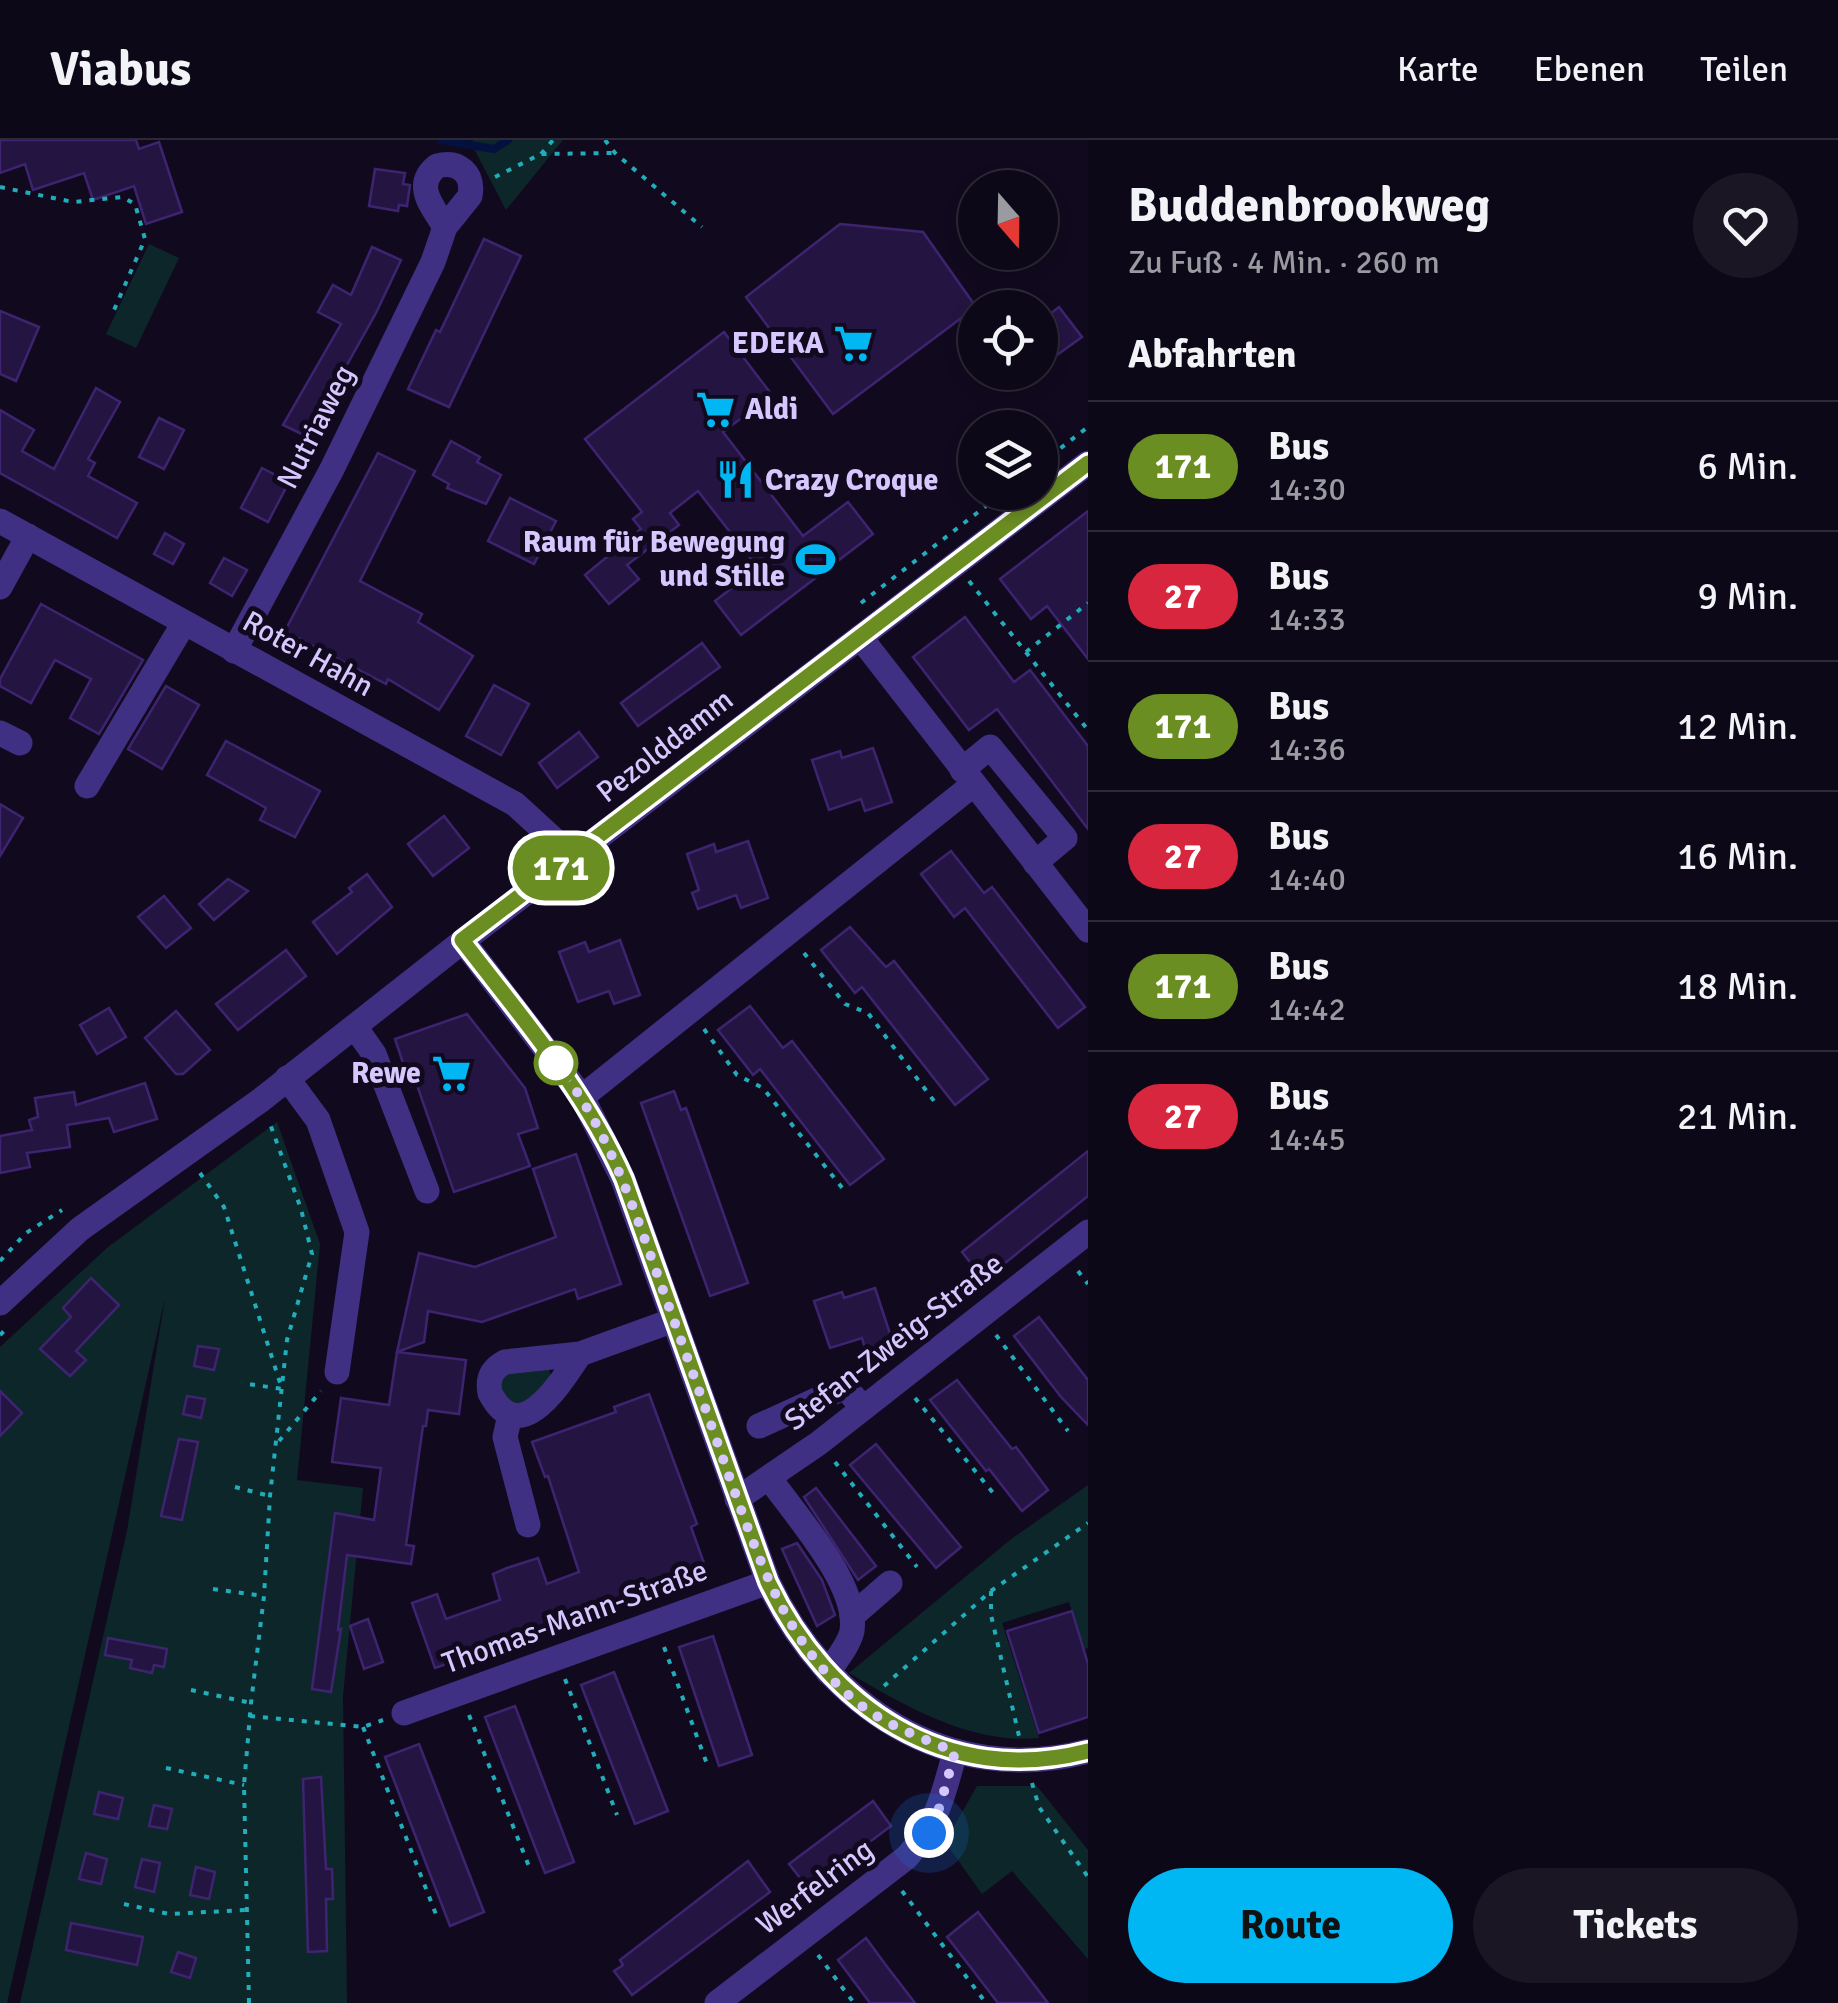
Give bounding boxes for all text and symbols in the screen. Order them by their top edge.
text: Viabus [50,40,191,99]
text: Karte [1397,48,1479,91]
text: Ebenen [1534,48,1645,91]
text: Teilen [1700,48,1788,91]
north arrow [958,170,1058,270]
map controls [958,170,1058,510]
button: heart [1693,173,1798,278]
text: Buddenbrookweg [1128,176,1490,235]
text: Zu Fuß · 4 Min. · 260 m [1128,243,1440,282]
button: locate [958,290,1058,390]
supermarket icon: EDEKA [833,322,875,364]
place label: EDEKA [732,325,824,362]
text: Abfahrten [1128,331,1297,378]
street label: Nutriaweg [269,359,363,495]
supermarket icon: Aldi [694,388,736,430]
place label: Aldi [745,391,798,428]
button: layers [958,410,1058,510]
text: Bus [1268,423,1329,470]
text: 6 Min. [1697,443,1798,490]
text: 171 [1155,445,1211,488]
restaurant icon: Crazy Croque [714,459,756,501]
place label: Crazy Croque [765,462,938,499]
text: 14:30 [1268,470,1346,509]
place label: Raum für Bewegung und Stille [523,524,785,595]
sports icon: Raum für Bewegung und Stille [794,538,836,580]
text: Bus [1268,553,1329,600]
text: 9 Min. [1697,573,1798,620]
text: 27 [1164,575,1202,618]
text: 14:33 [1268,600,1346,639]
street label: Roter Hahn [236,603,380,705]
street label: Pezolddamm [589,681,741,811]
text: Bus [1268,683,1329,730]
text: 12 Min. [1677,703,1798,750]
text: 171 [1155,705,1211,748]
text: 14:36 [1268,730,1346,769]
text: Bus [1268,813,1329,860]
text: 16 Min. [1677,833,1798,880]
text: 27 [1164,835,1202,878]
line badge: 171 [504,836,618,900]
text: 171 [533,847,589,890]
text: 14:40 [1268,860,1346,899]
text: Bus [1268,943,1329,990]
text: 18 Min. [1677,963,1798,1010]
text: 171 [1155,965,1211,1008]
text: 14:42 [1268,990,1346,1029]
unlabelled marker [535,1042,577,1084]
supermarket icon: Rewe [430,1052,472,1094]
place label: Rewe [351,1055,421,1092]
text: Bus [1268,1073,1329,1120]
text: 21 Min. [1677,1093,1798,1140]
text: 27 [1164,1095,1202,1138]
text: 14:45 [1268,1120,1346,1159]
street label: Stefan-Zweig-Straße [777,1245,1011,1439]
street label: Thomas-Mann-Straße [438,1552,712,1682]
your location [904,1808,954,1858]
street label: Werfelring [749,1831,881,1943]
button: Route [1128,1868,1453,1983]
button: Tickets [1473,1868,1798,1983]

